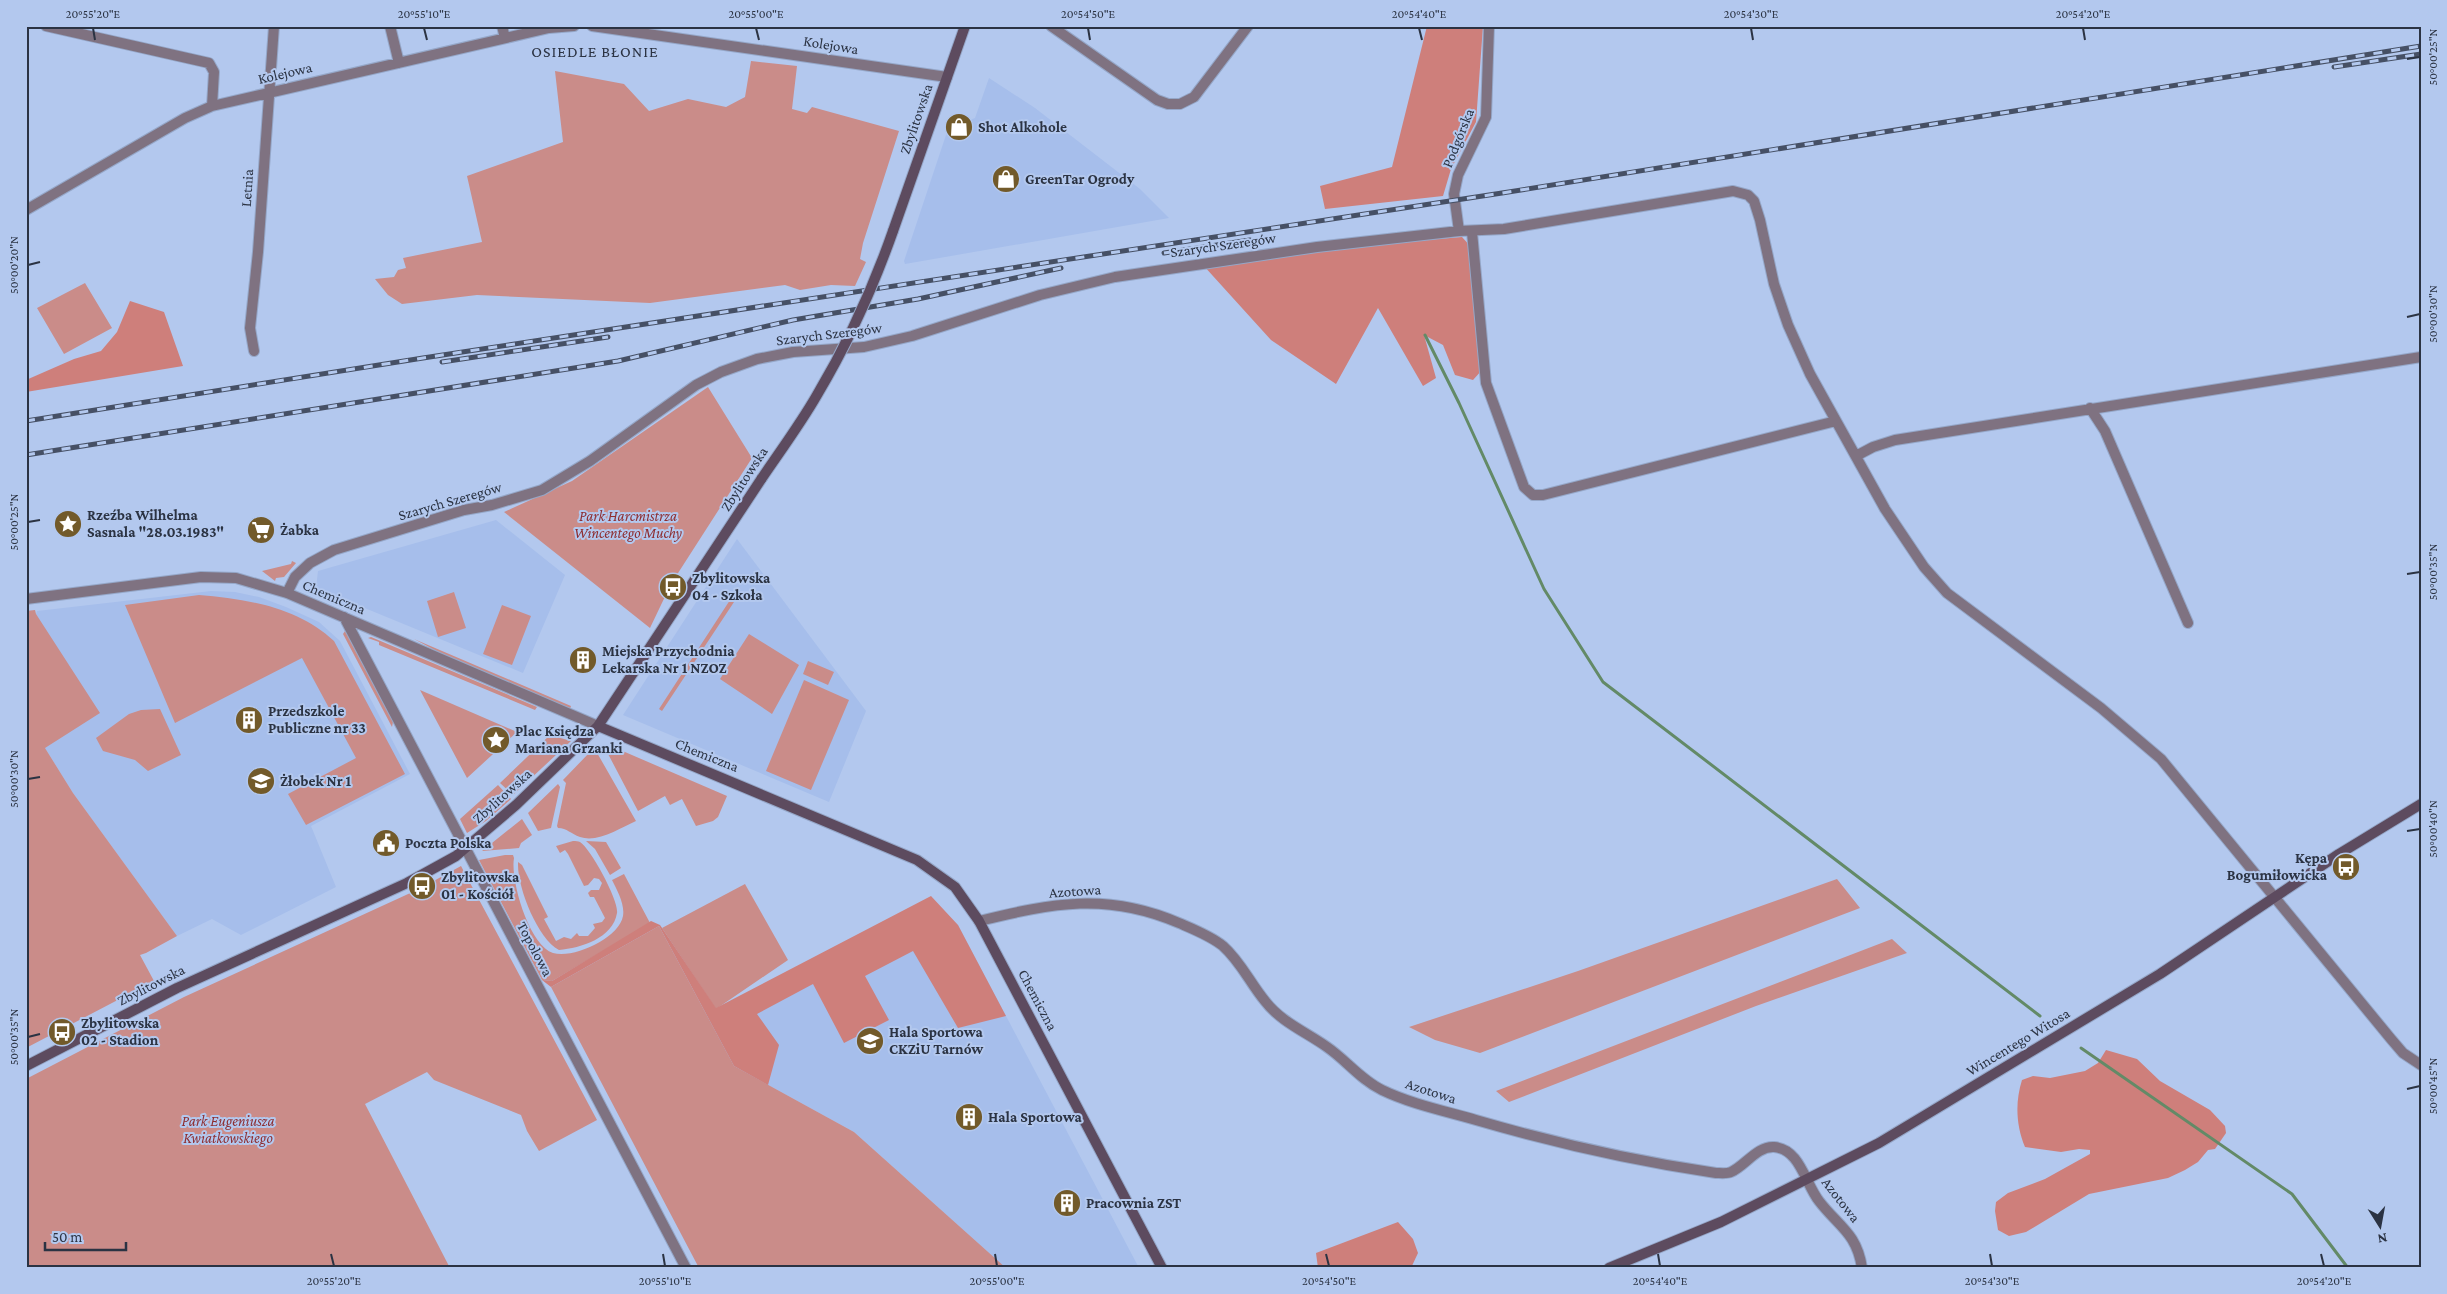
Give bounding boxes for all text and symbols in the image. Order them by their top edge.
text: 20°55'20"E [66,7,121,21]
text: 20°55'10"E [398,7,451,21]
text: 20°55'00"E [728,7,784,21]
text: 20°54'50"E [1061,7,1116,21]
text: 20°54'40"E [1392,7,1447,21]
text: 20°54'30"E [1724,7,1779,21]
text: 20°54'20"E [2056,7,2111,21]
text: 50°00'25"N [2426,28,2440,85]
street label: Kolejowa [802,33,860,58]
district label: OSIEDLE BŁONIE [531,43,659,60]
street label: Kolejowa [256,59,314,88]
street label: Zbylitowska [896,82,936,157]
street label: Podgórska [1439,106,1478,170]
shop icon: Shot Alkohole [944,112,974,142]
place label: Shot Alkohole [978,119,1067,135]
shop icon: GreenTar Ogrody [991,164,1021,194]
street label: Letnia [238,168,256,207]
place label: GreenTar Ogrody [1025,171,1135,187]
street label: Szarych Szeregów [1169,230,1278,261]
text: 50°00'20"N [7,236,21,294]
text: 50°00'30"N [2426,285,2440,343]
street label: Szarych Szeregów [775,319,884,349]
street label: Zbylitowska [717,444,772,515]
street label: Szarych Szeregów [397,478,505,524]
text: 50°00'25"N [7,493,21,550]
place label: Rzeźba Wilhelma Sasnala "28.03.1983" [87,507,224,540]
park label: Park Harcmistrza Wincentego Muchy [574,508,682,542]
place icon: Rzeźba Wilhelma Sasnala "28.03.1983" [53,509,83,539]
supermarket icon: Żabka [246,515,276,545]
place label: Żabka [280,522,320,538]
text: 50°00'35"N [2426,544,2440,600]
place label: Zbylitowska 04 - Szkoła [692,570,771,603]
bus stop icon: Zbylitowska 04 - Szkoła [658,572,688,602]
street label: Chemiczna [300,577,368,617]
place label: Miejska Przychodnia Lekarska Nr 1 NZOZ [602,643,735,676]
building icon: Miejska Przychodnia Lekarska Nr 1 NZOZ [568,645,598,675]
place label: Przedszkole Publiczne nr 33 [268,703,366,736]
building icon: Przedszkole Publiczne nr 33 [234,705,264,735]
place label: Plac Księdza Mariana Grzanki [515,723,623,756]
place icon: Plac Księdza Mariana Grzanki [481,725,511,755]
street label: Chemiczna [673,735,741,775]
text: 50°00'30"N [7,750,21,808]
street label: Zbylitowska [469,765,535,827]
school or university icon: Żłobek Nr 1 [246,766,276,796]
place label: Żłobek Nr 1 [280,773,352,789]
text: 50°00'40"N [2426,800,2440,858]
public building icon: Poczta Polska [371,828,401,858]
place label: Poczta Polska [405,835,492,851]
place label: Kępa Bogumiłowicka [2227,850,2328,883]
bus stop icon: Kępa Bogumiłowicka [2331,852,2361,882]
place label: Zbylitowska 01 - Kościół [441,869,520,902]
bus stop icon: Zbylitowska 01 - Kościół [407,871,437,901]
street label: Azotowa [1048,881,1102,901]
street label: Topolowa [513,919,556,980]
street label: Zbylitowska [115,961,188,1010]
street label: Chemiczna [1015,967,1061,1033]
street label: Wincentego Witosa [1963,1005,2073,1080]
text: 50°00'35"N [7,1009,21,1065]
place label: Zbylitowska 02 - Stadion [81,1015,160,1048]
bus stop icon: Zbylitowska 02 - Stadion [47,1017,77,1047]
place label: Hala Sportowa CKZiU Tarnów [889,1024,984,1057]
school or university icon: Hala Sportowa CKZiU Tarnów [855,1026,885,1056]
text: 50°00'45"N [2426,1058,2440,1114]
street label: Azotowa [1404,1075,1458,1107]
building icon: Hala Sportowa [954,1102,984,1132]
place label: Hala Sportowa [988,1109,1082,1125]
park label: Park Eugeniusza Kwiatkowskiego [181,1113,275,1147]
street label: Azotowa [1819,1174,1863,1226]
building icon: Pracownia ZST [1052,1188,1082,1218]
place label: Pracownia ZST [1086,1195,1181,1211]
north arrow [2354,1202,2404,1252]
scale bar [45,1219,126,1251]
text: 50 m [52,1229,82,1245]
text: N [2376,1230,2389,1248]
text: 20°55'20"E [307,1274,362,1288]
text: 20°55'10"E [639,1274,692,1288]
text: 20°55'00"E [969,1274,1025,1288]
text: 20°54'50"E [1302,1274,1357,1288]
text: 20°54'40"E [1633,1274,1688,1288]
text: 20°54'30"E [1965,1274,2020,1288]
text: 20°54'20"E [2297,1274,2352,1288]

